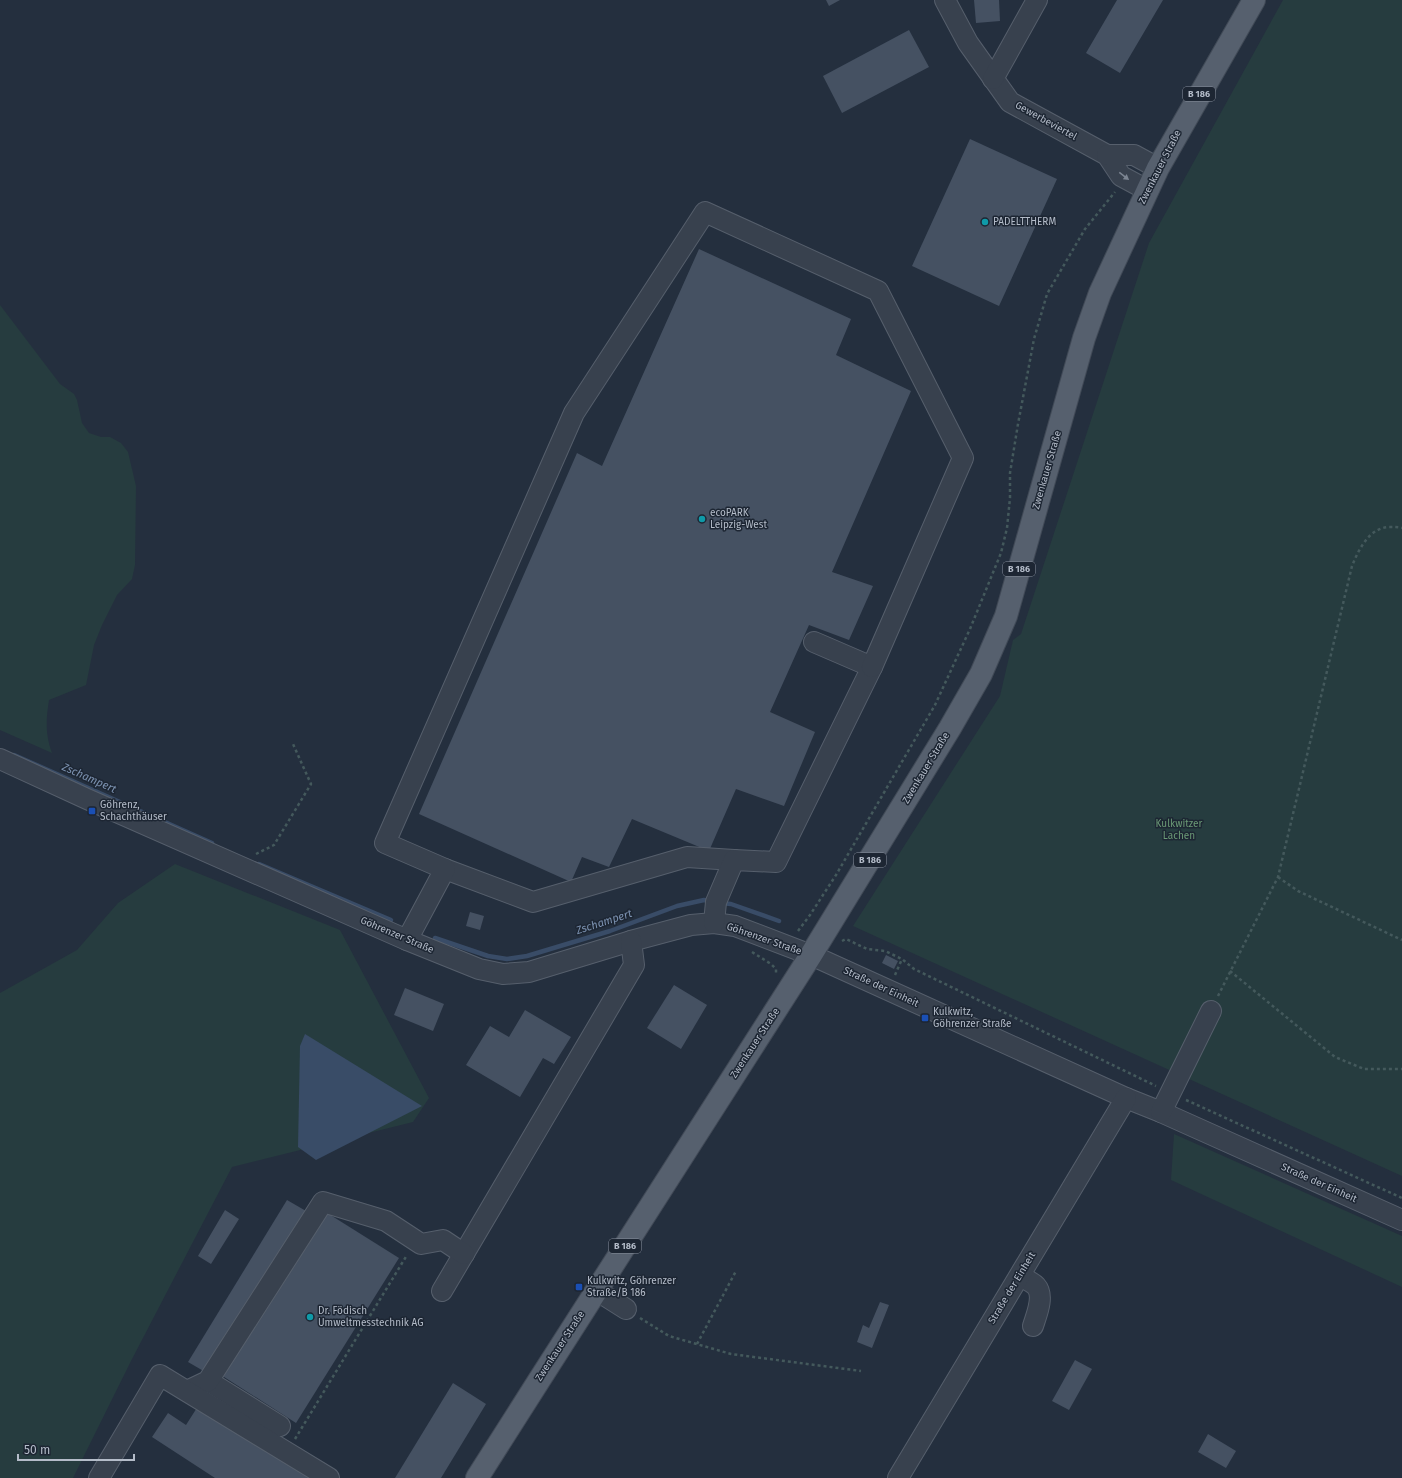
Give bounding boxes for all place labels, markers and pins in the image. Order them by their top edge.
place label: PADELTTHERM [993,216,1056,228]
marker: PADELTTHERM [980,217,990,227]
place label: ecoPARK Leipzig-West [710,507,767,531]
marker: ecoPARK Leipzig-West [697,514,707,524]
place label: Göhrenz, Schachthäuser [100,799,167,823]
marker: Göhrenz, Schachthäuser [87,806,97,816]
place label: Kulkwitz, Göhrenzer Straße [933,1006,1012,1030]
marker: Kulkwitz, Göhrenzer Straße [920,1013,930,1023]
place label: Kulkwitz, Göhrenzer Straße/B 186 [587,1275,676,1299]
marker: Kulkwitz, Göhrenzer Straße/B 186 [574,1282,584,1292]
place label: Dr. Födisch Umweltmesstechnik AG [318,1305,424,1329]
marker: Dr. Födisch Umweltmesstechnik AG [305,1312,315,1322]

